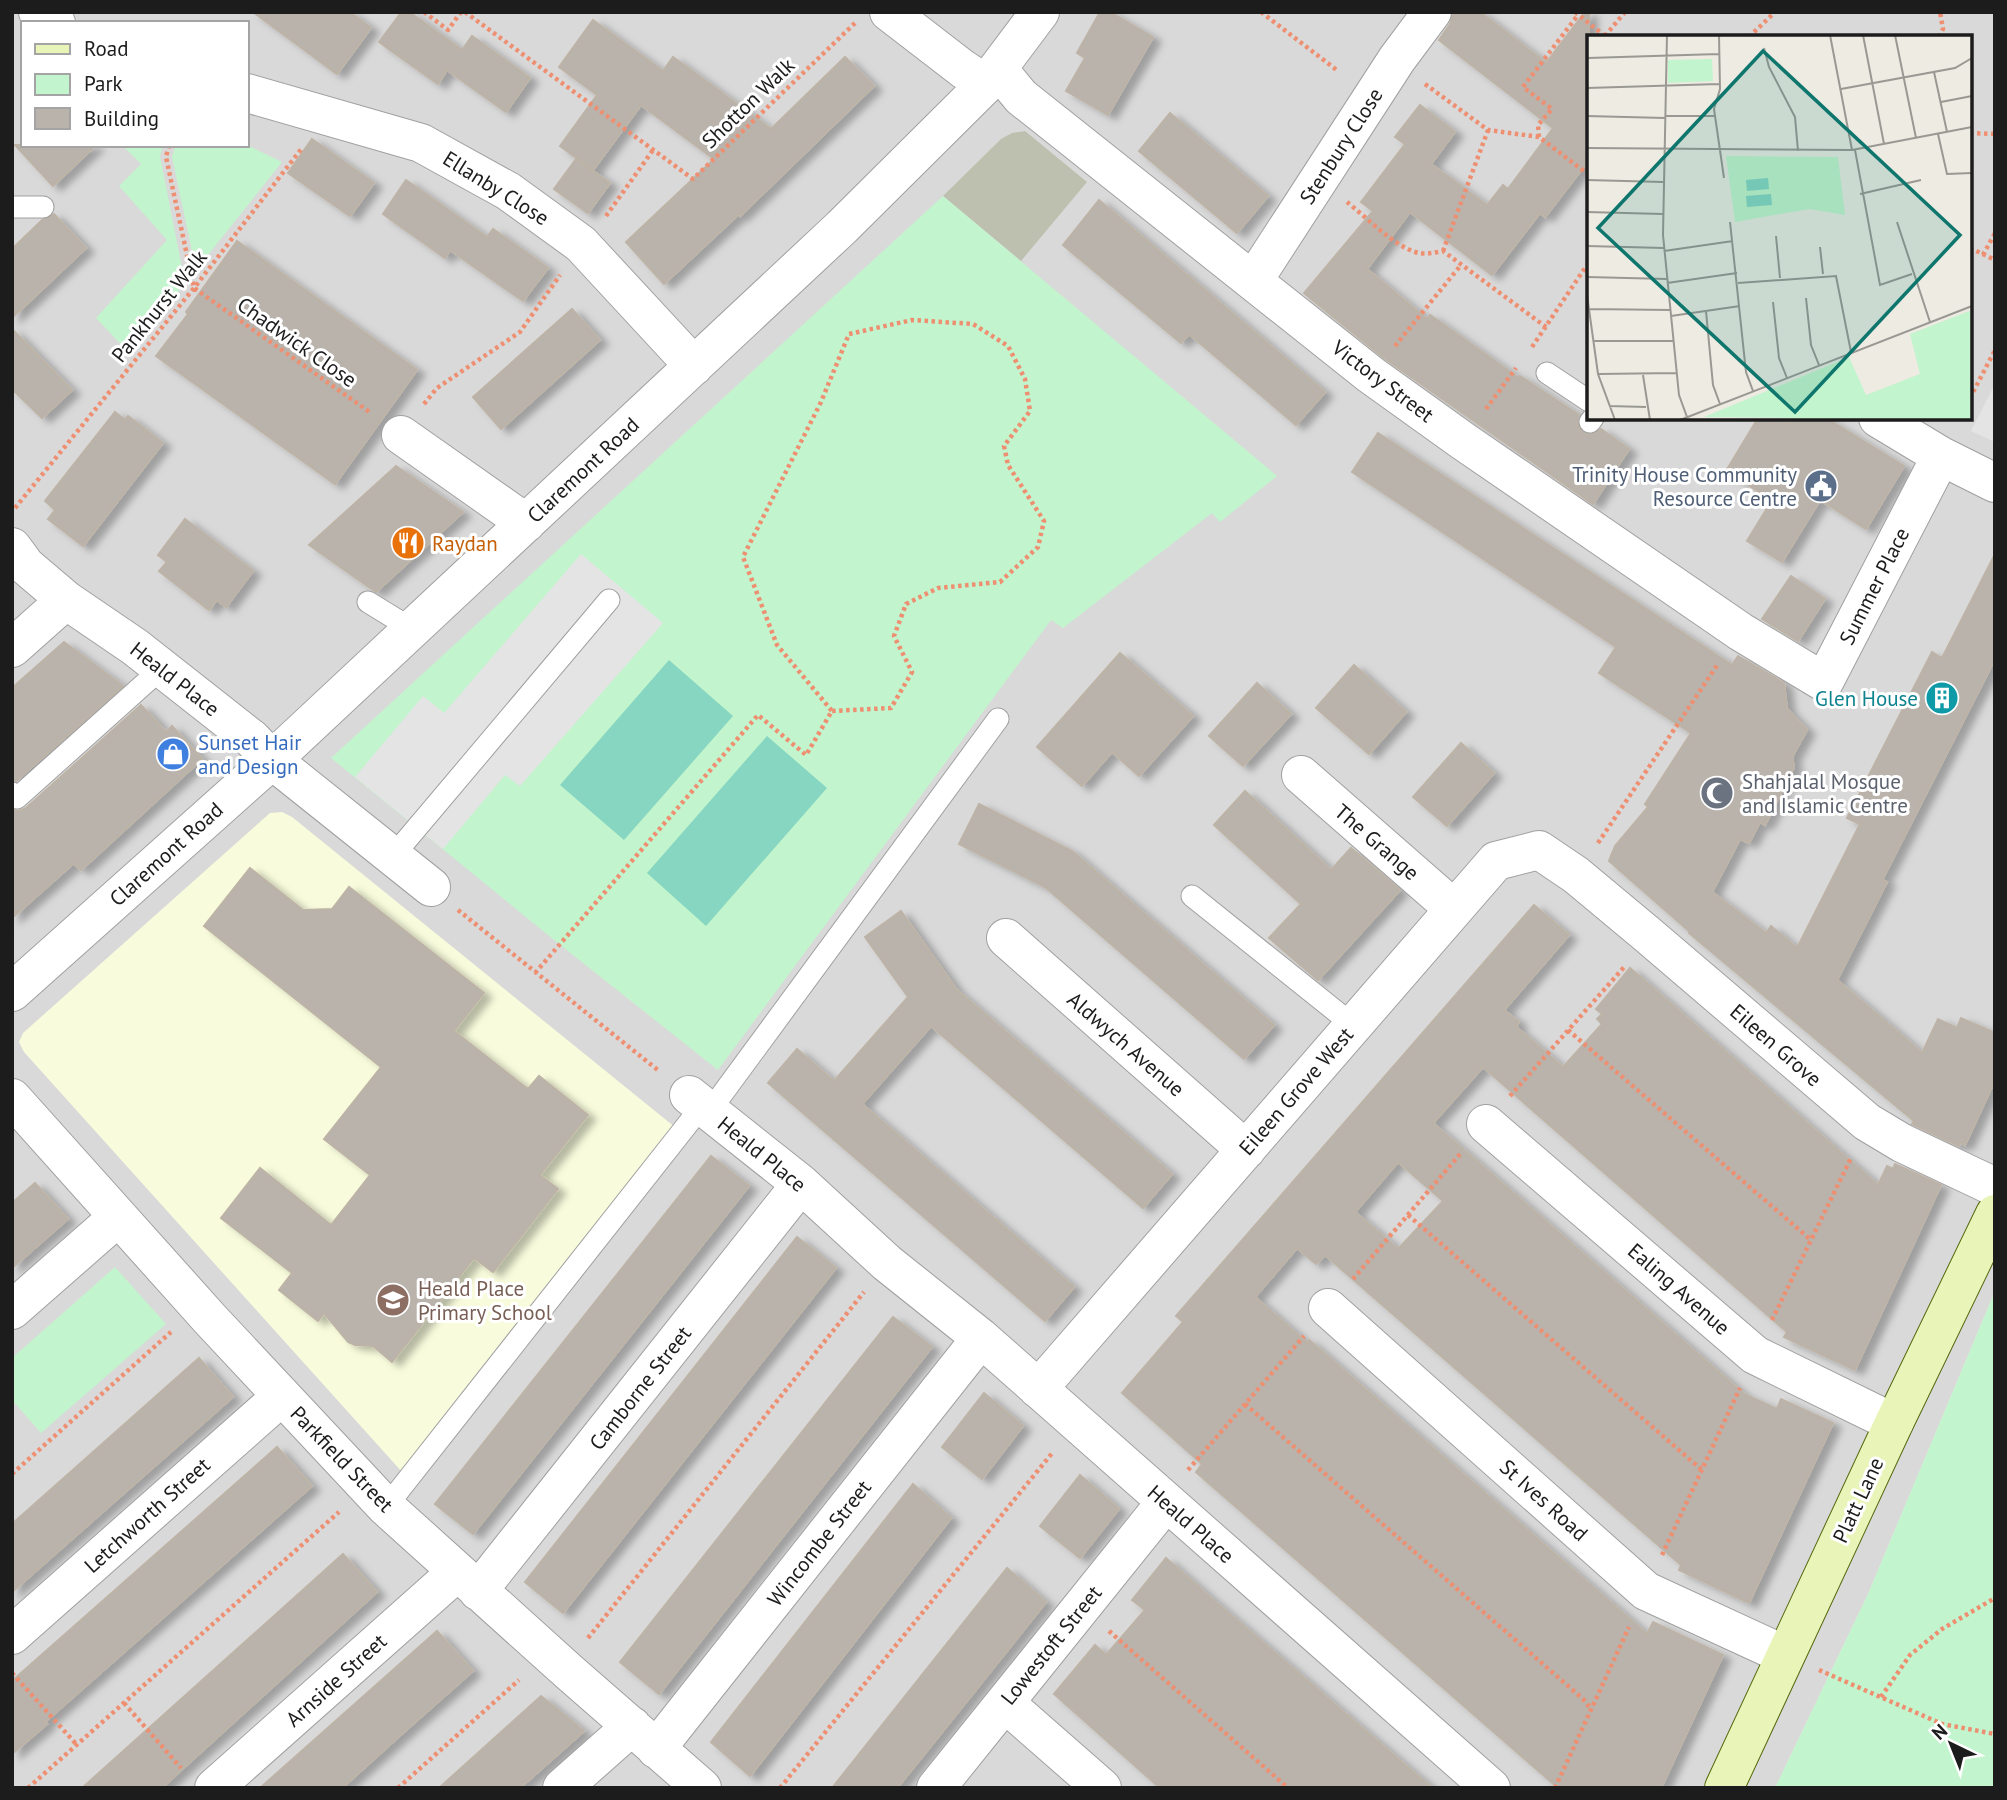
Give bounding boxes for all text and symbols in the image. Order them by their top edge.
legend [21,21,248,147]
text: Road [84,35,128,62]
inset map [1587,35,1972,420]
street label: Shotton Walk [696,52,800,154]
text: Park [84,70,123,97]
street label: Stenbury Close [1293,83,1389,209]
text: Building [84,105,159,132]
street label: Ellanby Close [438,145,554,231]
street label: Pankhurst Walk [105,244,213,368]
street label: Chadwick Close [232,291,362,393]
street label: Victory Street [1326,333,1439,428]
street label: Claremont Road [521,411,645,529]
place label: Trinity House Community Resource Centre [1572,461,1797,512]
public building icon: Trinity House Community Resource Centre [1802,467,1840,505]
street label: Summer Place [1833,523,1915,649]
restaurant icon: Raydan [389,524,427,562]
place label: Raydan [432,530,498,557]
street label: Heald Place [125,636,225,722]
building icon: Glen House [1923,679,1961,717]
place label: Glen House [1815,685,1918,712]
place label: Sunset Hair and Design [198,729,302,780]
shop icon: Sunset Hair and Design [154,735,192,773]
place label: Shahjalal Mosque and Islamic Centre [1742,768,1908,819]
mosque icon: Shahjalal Mosque and Islamic Centre [1698,774,1736,812]
street label: Claremont Road [104,796,228,912]
street label: The Grange [1329,798,1425,886]
street label: Aldwych Avenue [1062,986,1190,1102]
street label: Eileen Grove [1725,998,1827,1092]
street label: Eileen Grove West [1233,1021,1359,1161]
street label: Heald Place [712,1110,812,1198]
street label: Ealing Avenue [1622,1237,1736,1341]
place label: Heald Place Primary School [418,1275,552,1326]
school or university icon: Heald Place Primary School [374,1281,412,1319]
street label: Camborne Street [583,1320,697,1456]
street label: Parkfield Street [285,1400,399,1518]
street label: Letchworth Street [78,1451,216,1579]
street label: St Ives Road [1494,1453,1594,1547]
street label: Platt Lane [1827,1453,1889,1547]
street label: Wincombe Street [761,1474,877,1612]
street label: Heald Place [1142,1479,1240,1569]
street label: Lowestoft Street [995,1580,1107,1710]
street label: Arnside Street [280,1628,392,1732]
north arrow [1916,1709,1986,1779]
text: N [1927,1719,1952,1745]

